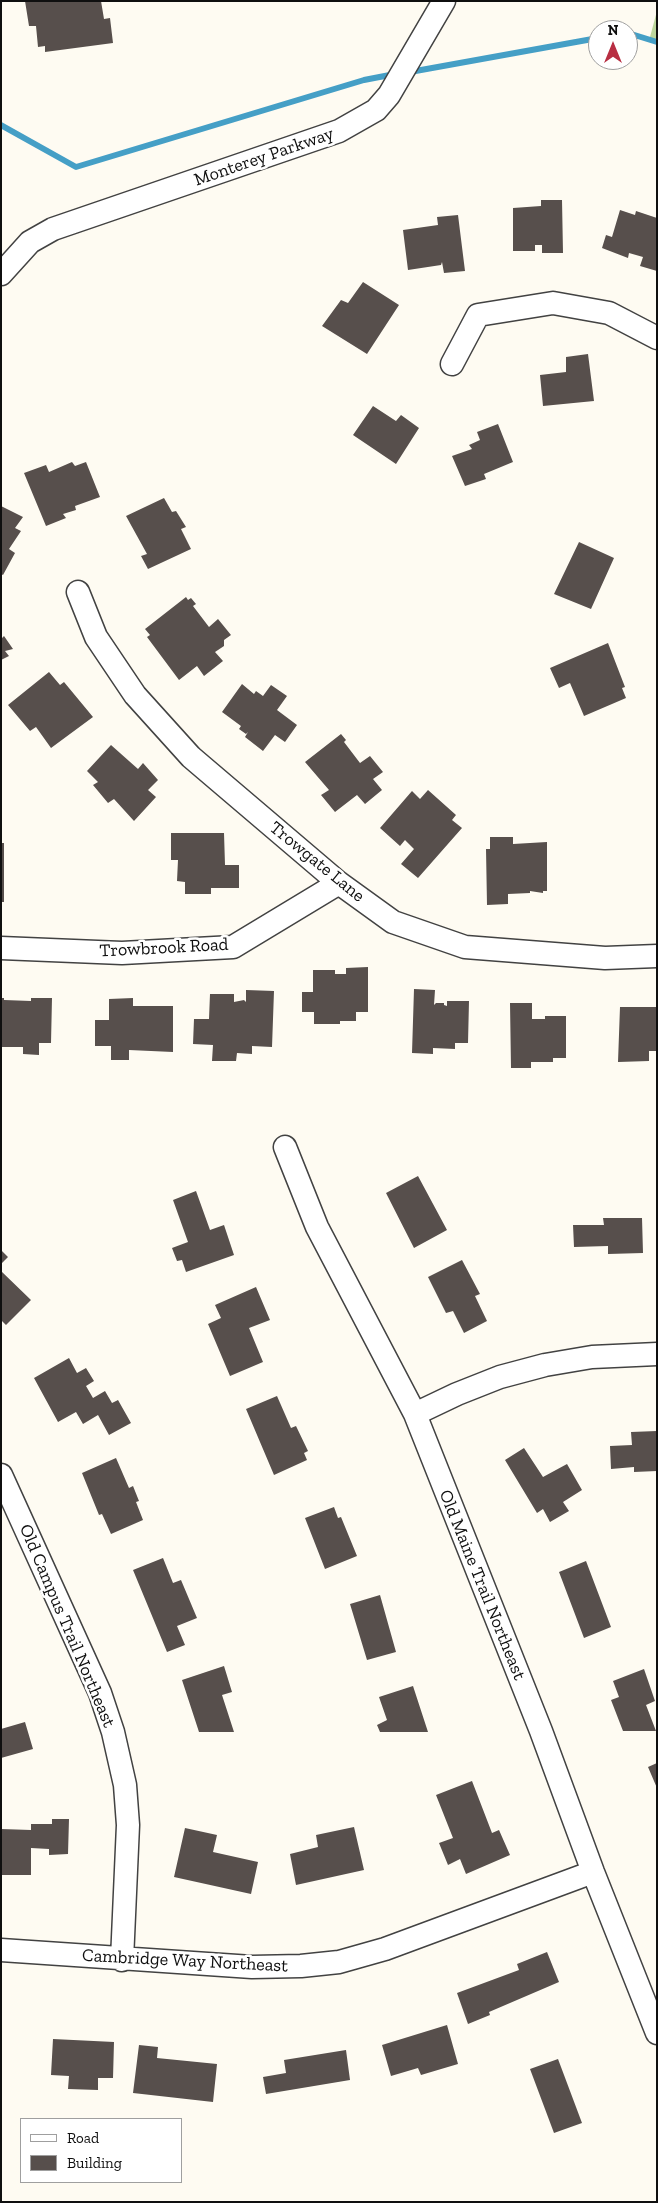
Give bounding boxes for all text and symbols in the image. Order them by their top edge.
north arrow [588,20,638,70]
text: N [608,22,618,39]
street label: Monterey Parkway [191,123,337,191]
street label: Trowgate Lane [265,817,369,907]
street label: Trowbrook Road [99,934,229,962]
street label: Old Maine Trail Northeast [434,1487,530,1683]
street label: Old Campus Trail Northeast [14,1521,120,1731]
street label: Cambridge Way Northeast [82,1945,288,1977]
legend [20,2118,182,2183]
text: Road [67,2129,99,2147]
text: Building [67,2154,122,2172]

